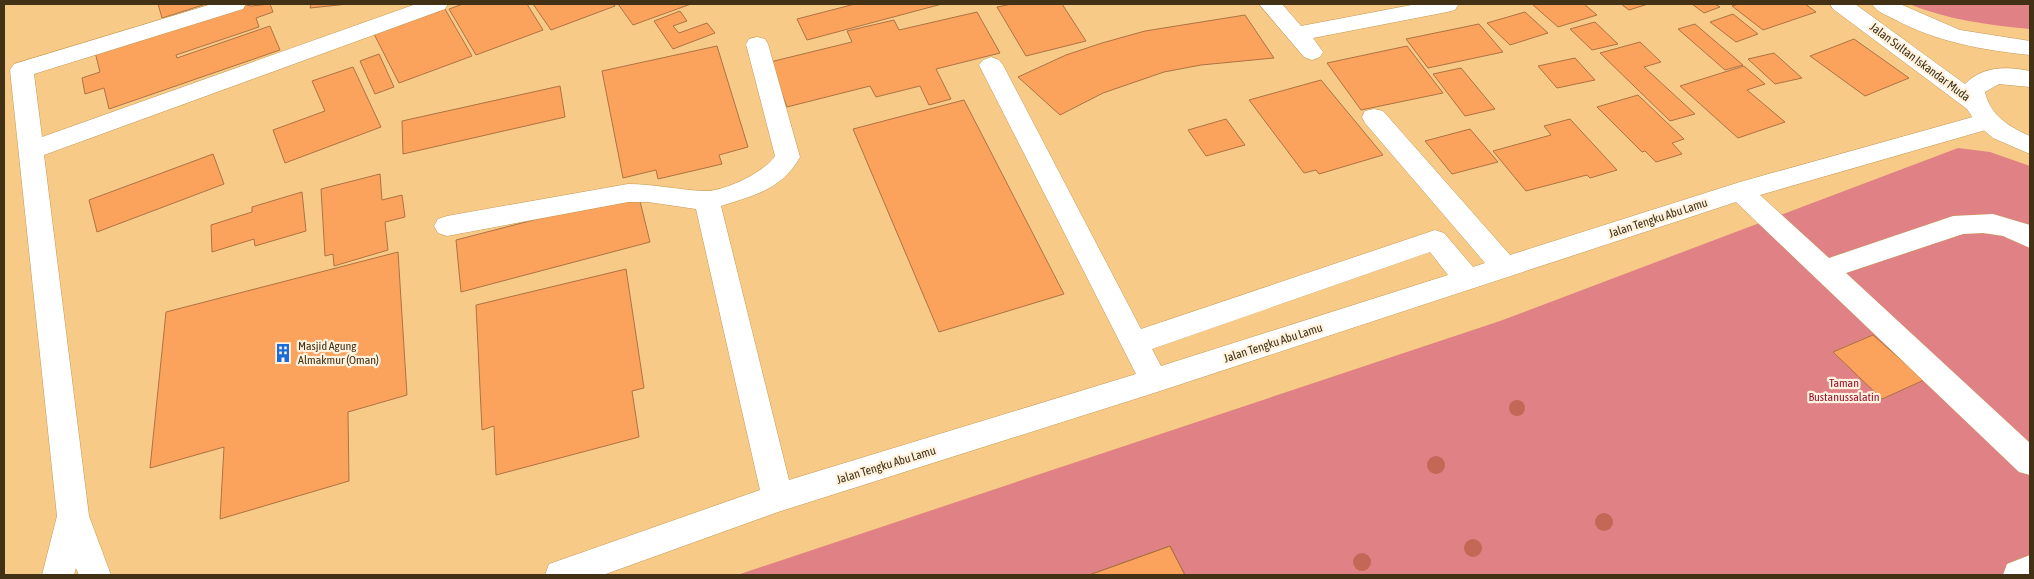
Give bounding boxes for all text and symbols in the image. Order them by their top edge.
street label: Jalan Sultan Iskandar Muda [1867,20,1973,104]
street label: Jalan Tengku Abu Lamu [1607,195,1709,241]
street label: Jalan Tengku Abu Lamu [1222,320,1324,366]
place label: Masjid Agung Almakmur (Oman) [298,339,379,367]
building icon: Masjid Agung Almakmur (Oman) [272,342,294,364]
park label: Taman Bustanussalatin [1808,376,1880,404]
street label: Jalan Tengku Abu Lamu [835,443,937,487]

